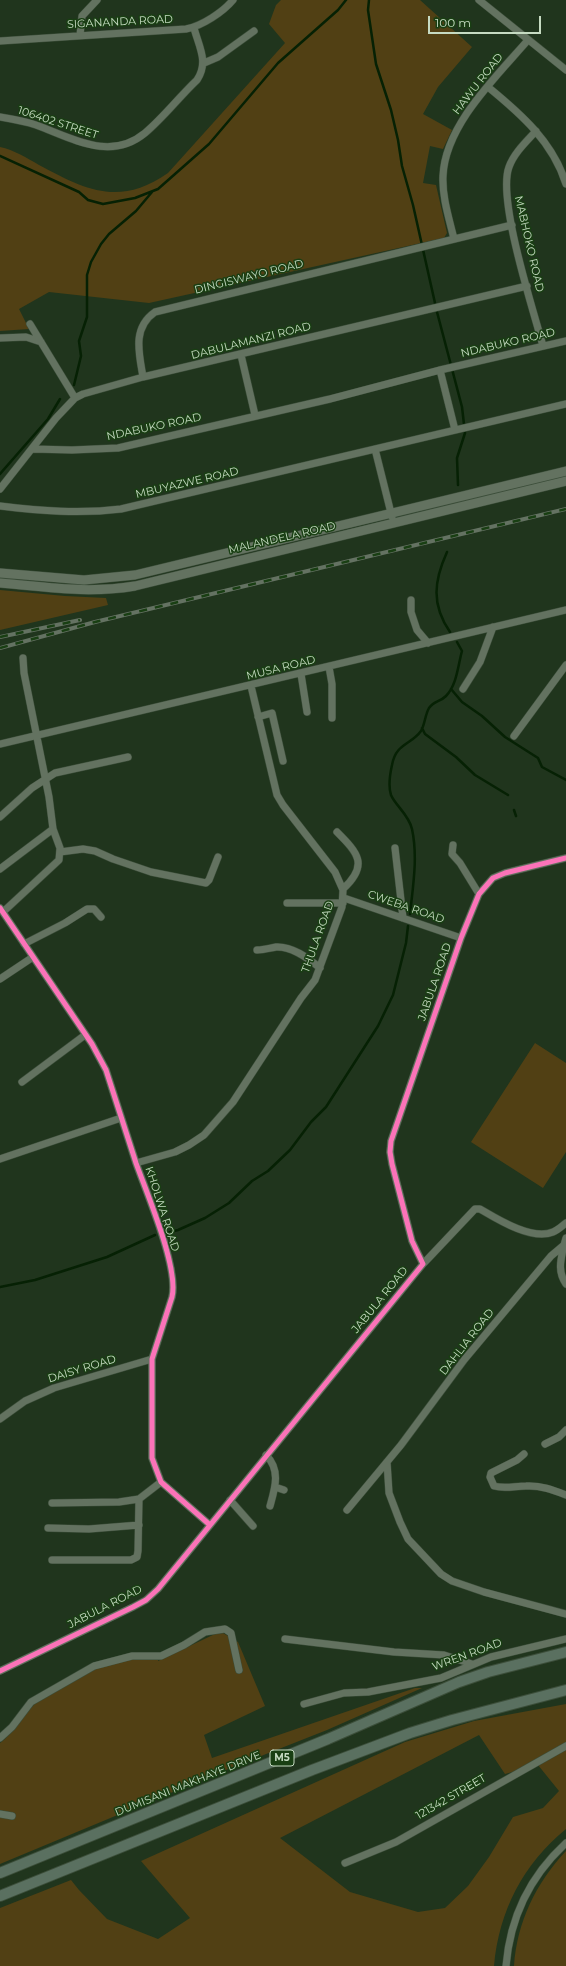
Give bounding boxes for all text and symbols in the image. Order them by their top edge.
scale bar [430,8,543,34]
street label: SIGANANDA ROAD [67,13,173,31]
text: 100 m [435,15,471,30]
street label: HAWU ROAD [450,51,506,117]
street label: 106402 STREET [16,104,100,142]
street label: MABHOKO ROAD [512,195,546,293]
street label: DINGISWAYO ROAD [193,257,305,297]
street label: DABULAMANZI ROAD [190,320,312,362]
street label: NDABUKO ROAD [460,326,556,360]
street label: NDABUKO ROAD [106,411,202,443]
street label: MBUYAZWE ROAD [134,465,240,501]
street label: MALANDELA ROAD [227,519,337,557]
street label: MUSA ROAD [245,653,317,683]
street label: CWEBA ROAD [366,888,446,926]
street label: THULA ROAD [299,899,337,975]
street label: JABULA ROAD [415,941,455,1023]
street label: KHOLWA ROAD [142,1165,182,1253]
street label: JABULA ROAD [349,1264,411,1336]
street label: DAHLIA ROAD [437,1306,497,1378]
street label: DAISY ROAD [46,1352,118,1386]
street label: JABULA ROAD [66,1583,144,1631]
street label: WREN ROAD [430,1636,504,1674]
street label: DUMISANI MAKHAYE DRIVE [113,1749,263,1819]
road number: M5 [270,1750,294,1766]
street label: 121342 STREET [414,1772,488,1822]

